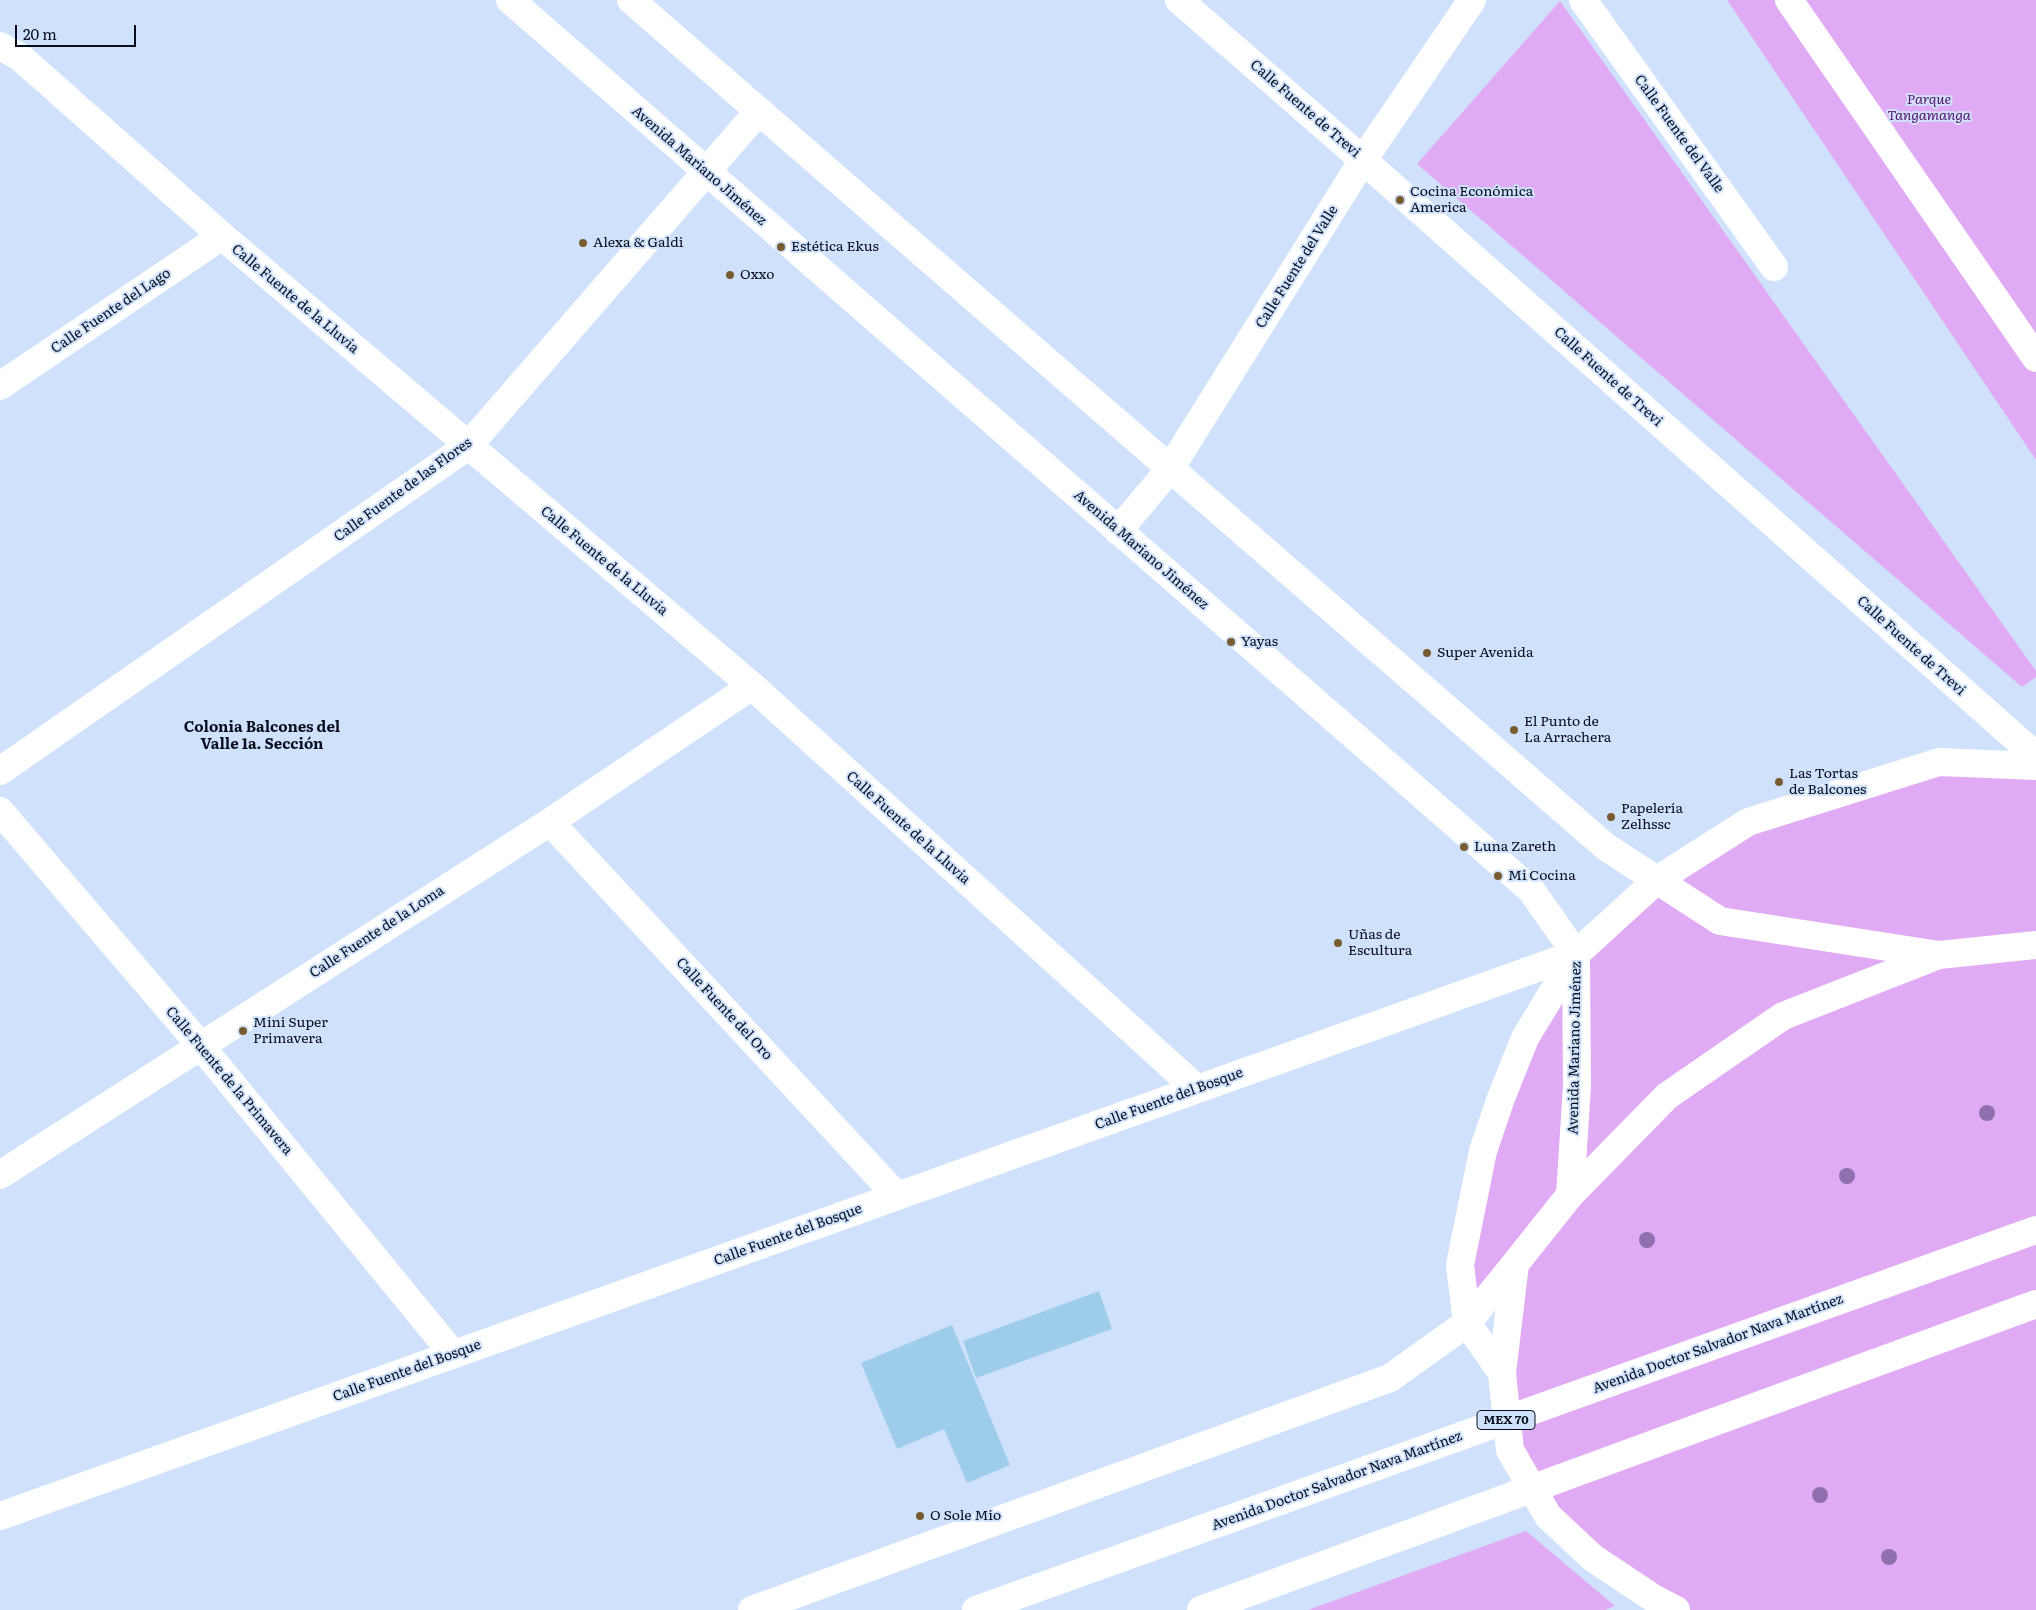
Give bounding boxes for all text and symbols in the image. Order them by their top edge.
scale bar [18,15,139,47]
text: 20 m [23,22,57,45]
street label: Calle Fuente de Trevi [1247,57,1363,161]
street label: Calle Fuente del Valle [1631,72,1727,196]
park label: Parque Tangamanga [1887,92,1971,124]
street label: Avenida Mariano Jiménez [628,103,770,229]
place label: Cocina Económica America [1410,184,1533,216]
marker: Cocina Económica America [1394,194,1406,206]
street label: Calle Fuente del Valle [1252,202,1342,332]
place label: Alexa & Galdi [593,235,683,251]
marker: Alexa & Galdi [577,237,589,249]
place label: Estética Ekus [791,239,879,255]
street label: Calle Fuente de la Lluvia [228,241,362,357]
marker: Estética Ekus [775,241,787,253]
street label: Calle Fuente del Lago [48,265,174,357]
place label: Oxxo [740,267,775,283]
marker: Oxxo [724,269,736,281]
street label: Calle Fuente de Trevi [1550,324,1666,430]
street label: Calle Fuente de las Flores [331,434,475,546]
street label: Avenida Mariano Jiménez [1070,487,1212,613]
street label: Calle Fuente de la Lluvia [537,503,671,619]
street label: Calle Fuente de Trevi [1853,593,1969,699]
place label: Yayas [1241,634,1278,650]
marker: Yayas [1225,636,1237,648]
place label: Super Avenida [1437,645,1533,661]
marker: Super Avenida [1421,647,1433,659]
place label: El Punto de La Arrachera [1524,714,1611,746]
district label: Colonia Balcones del Valle 1a. Sección [184,719,340,754]
marker: El Punto de La Arrachera [1508,724,1520,736]
place label: Las Tortas de Balcones [1789,766,1866,799]
street label: Calle Fuente de la Lluvia [843,768,973,888]
marker: Las Tortas de Balcones [1773,776,1785,788]
place label: Papelería Zelhssc [1621,801,1683,834]
marker: Papelería Zelhssc [1605,811,1617,823]
place label: Luna Zareth [1474,839,1556,855]
marker: Luna Zareth [1458,841,1470,853]
place label: Mi Cocina [1508,868,1576,884]
marker: Mi Cocina [1492,870,1504,882]
street label: Calle Fuente de la Loma [307,882,447,982]
place label: Uñas de Escultura [1348,927,1412,960]
marker: Uñas de Escultura [1332,937,1344,949]
street label: Calle Fuente del Oro [672,954,776,1064]
street label: Avenida Mariano Jiménez [1565,961,1585,1135]
street label: Calle Fuente de la Primavera [162,1003,296,1159]
place label: Mini Super Primavera [253,1015,328,1048]
marker: Mini Super Primavera [237,1025,249,1037]
street label: Calle Fuente del Bosque [1093,1064,1245,1134]
street label: Calle Fuente del Bosque [712,1200,864,1270]
street label: Avenida Doctor Salvador Nava Martínez [1591,1291,1845,1397]
street label: Calle Fuente del Bosque [331,1336,483,1406]
road number: MEX 70 [1477,1410,1535,1430]
street label: Avenida Doctor Salvador Nava Martínez [1210,1428,1464,1534]
place label: O Sole Mio [930,1508,1001,1524]
marker: O Sole Mio [914,1510,926,1522]

